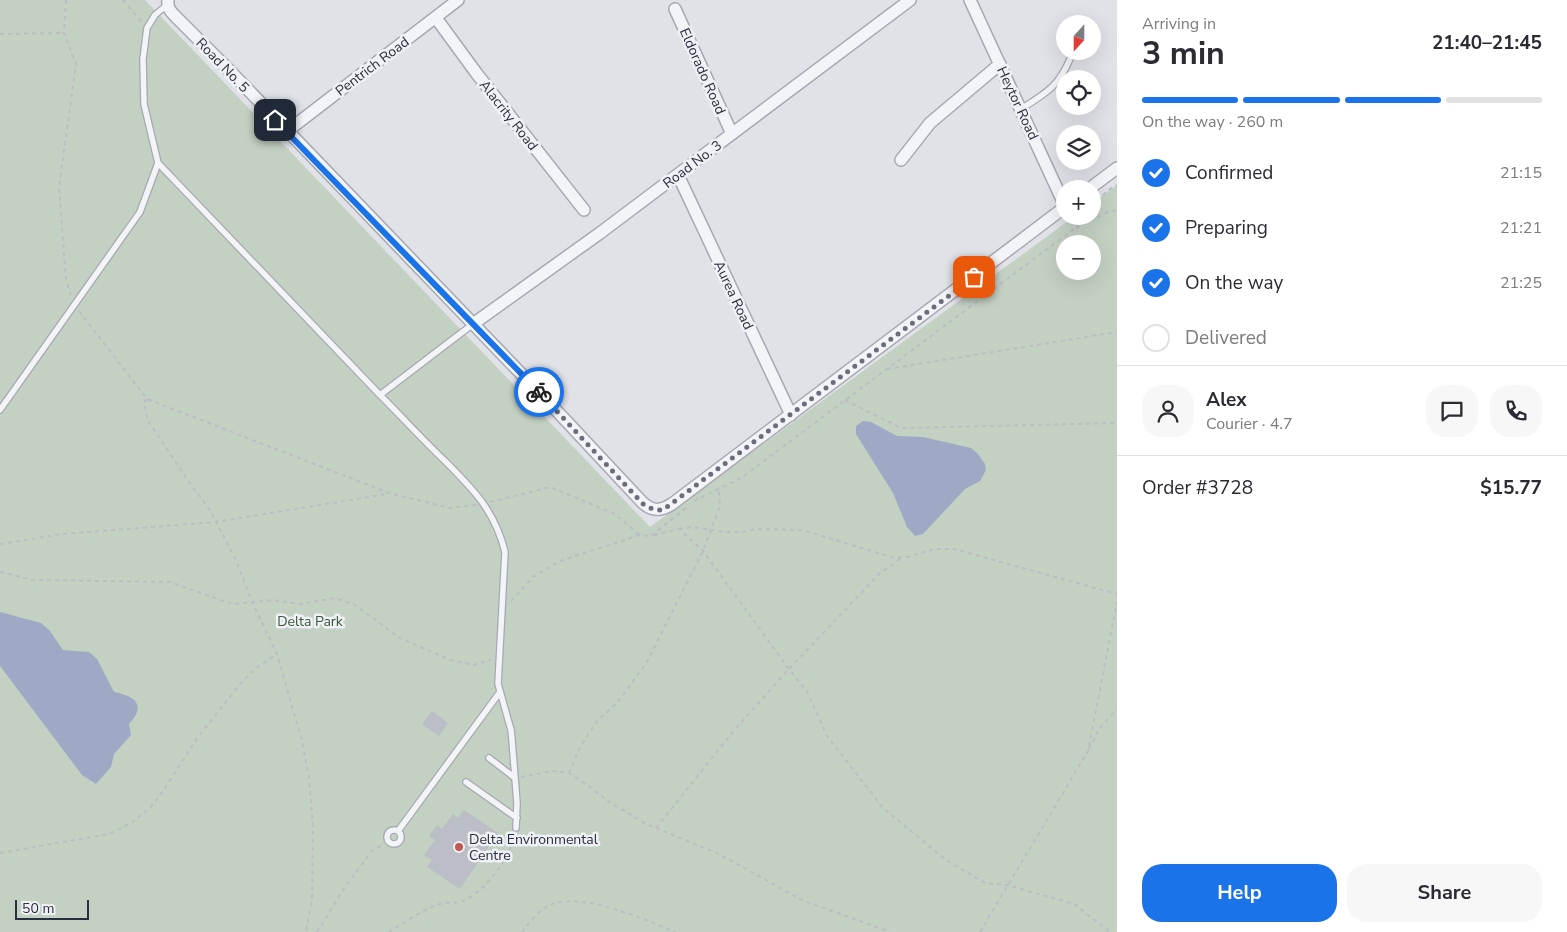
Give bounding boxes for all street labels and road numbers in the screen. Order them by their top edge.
street label: Eldorado Road [675,25,730,117]
street label: Pentrich Road [332,32,413,100]
street label: Road No. 5 [192,34,254,97]
street label: Heytor Road [992,63,1043,143]
street label: Alacrity Road [475,76,542,155]
street label: Road No. 3 [659,136,726,193]
street label: Aurea Road [709,258,758,333]

